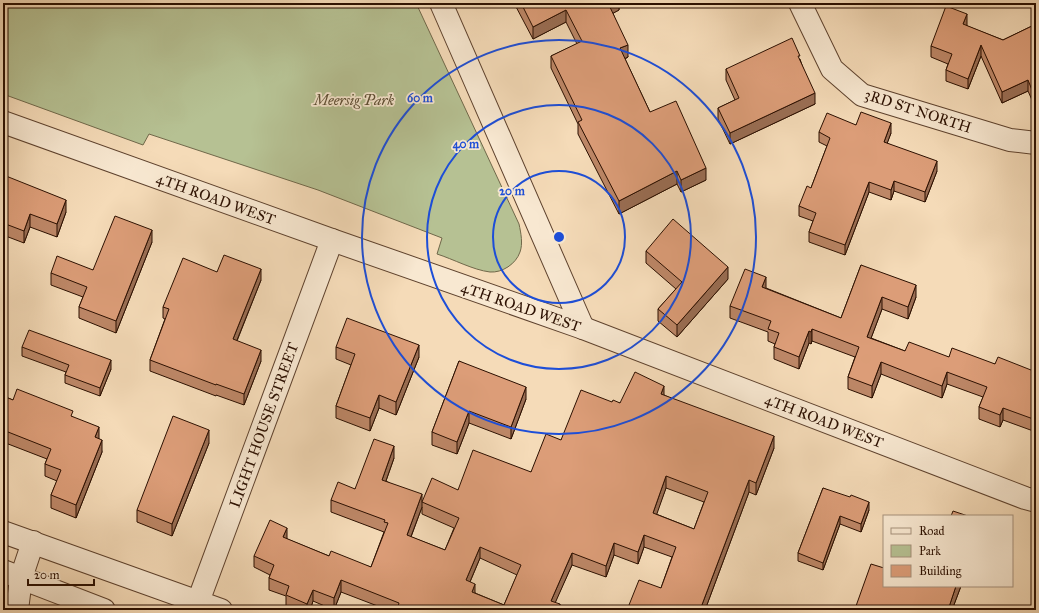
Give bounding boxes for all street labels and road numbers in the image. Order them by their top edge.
street label: 3RD ST NORTH [862,85,974,137]
street label: 4TH ROAD WEST [154,169,278,229]
street label: 4TH ROAD WEST [459,278,583,336]
street label: LIGHT HOUSE STREET [226,340,302,510]
street label: 4TH ROAD WEST [762,390,886,452]

